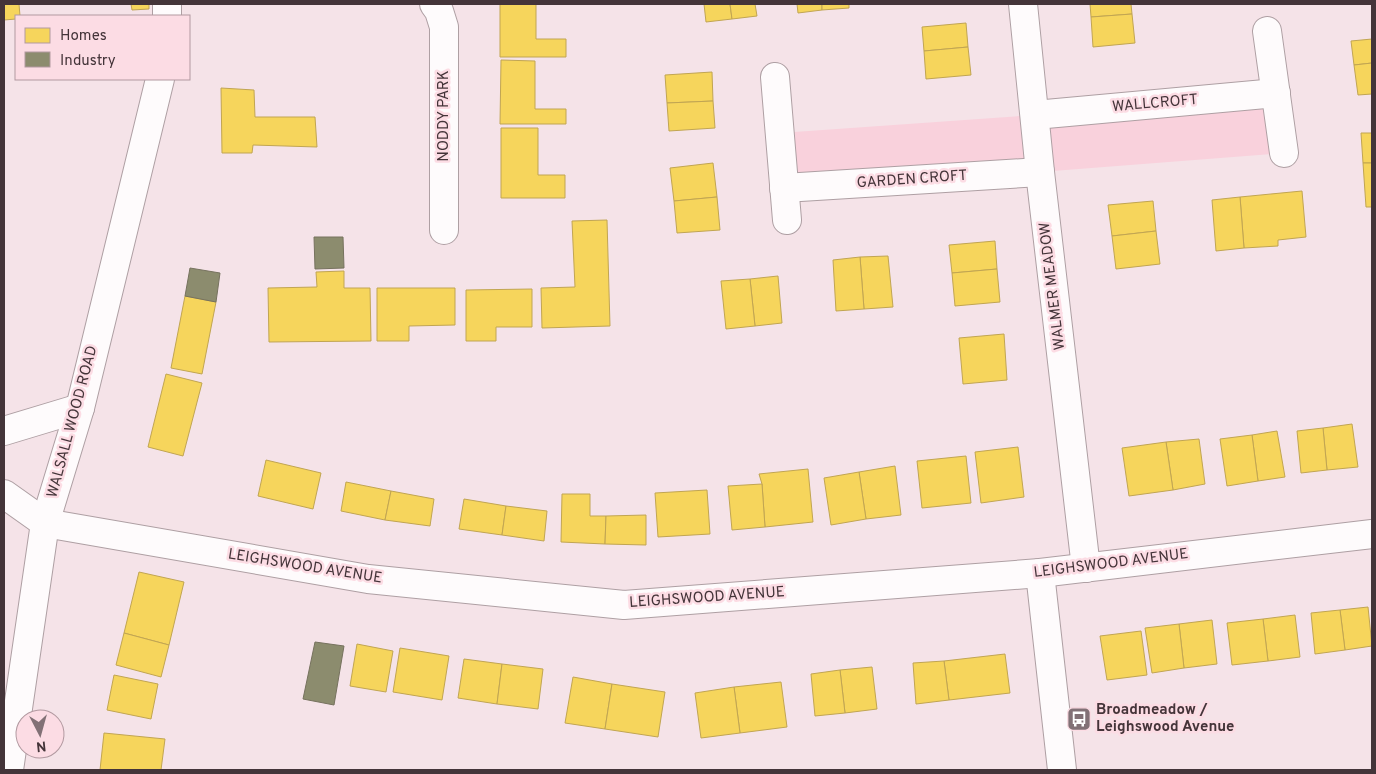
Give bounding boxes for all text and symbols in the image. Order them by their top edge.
legend [15,15,190,80]
text: Homes [60,27,107,46]
text: Industry [60,52,116,71]
street label: NODDY PARK [435,70,454,162]
street label: WALLCROFT [1111,91,1199,117]
street label: GARDEN CROFT [856,167,968,193]
street label: WALMER MEADOW [1036,221,1070,351]
street label: WALSALL WOOD ROAD [44,344,102,500]
street label: LEIGHSWOOD AVENUE [227,545,383,589]
street label: LEIGHSWOOD AVENUE [1033,545,1189,583]
street label: LEIGHSWOOD AVENUE [629,583,785,613]
place label: Broadmeadow / Leighswood Avenue [1096,701,1234,737]
bus stop icon: Broadmeadow / Leighswood Avenue [1066,706,1092,732]
north arrow [15,709,65,759]
text: N [35,736,47,754]

